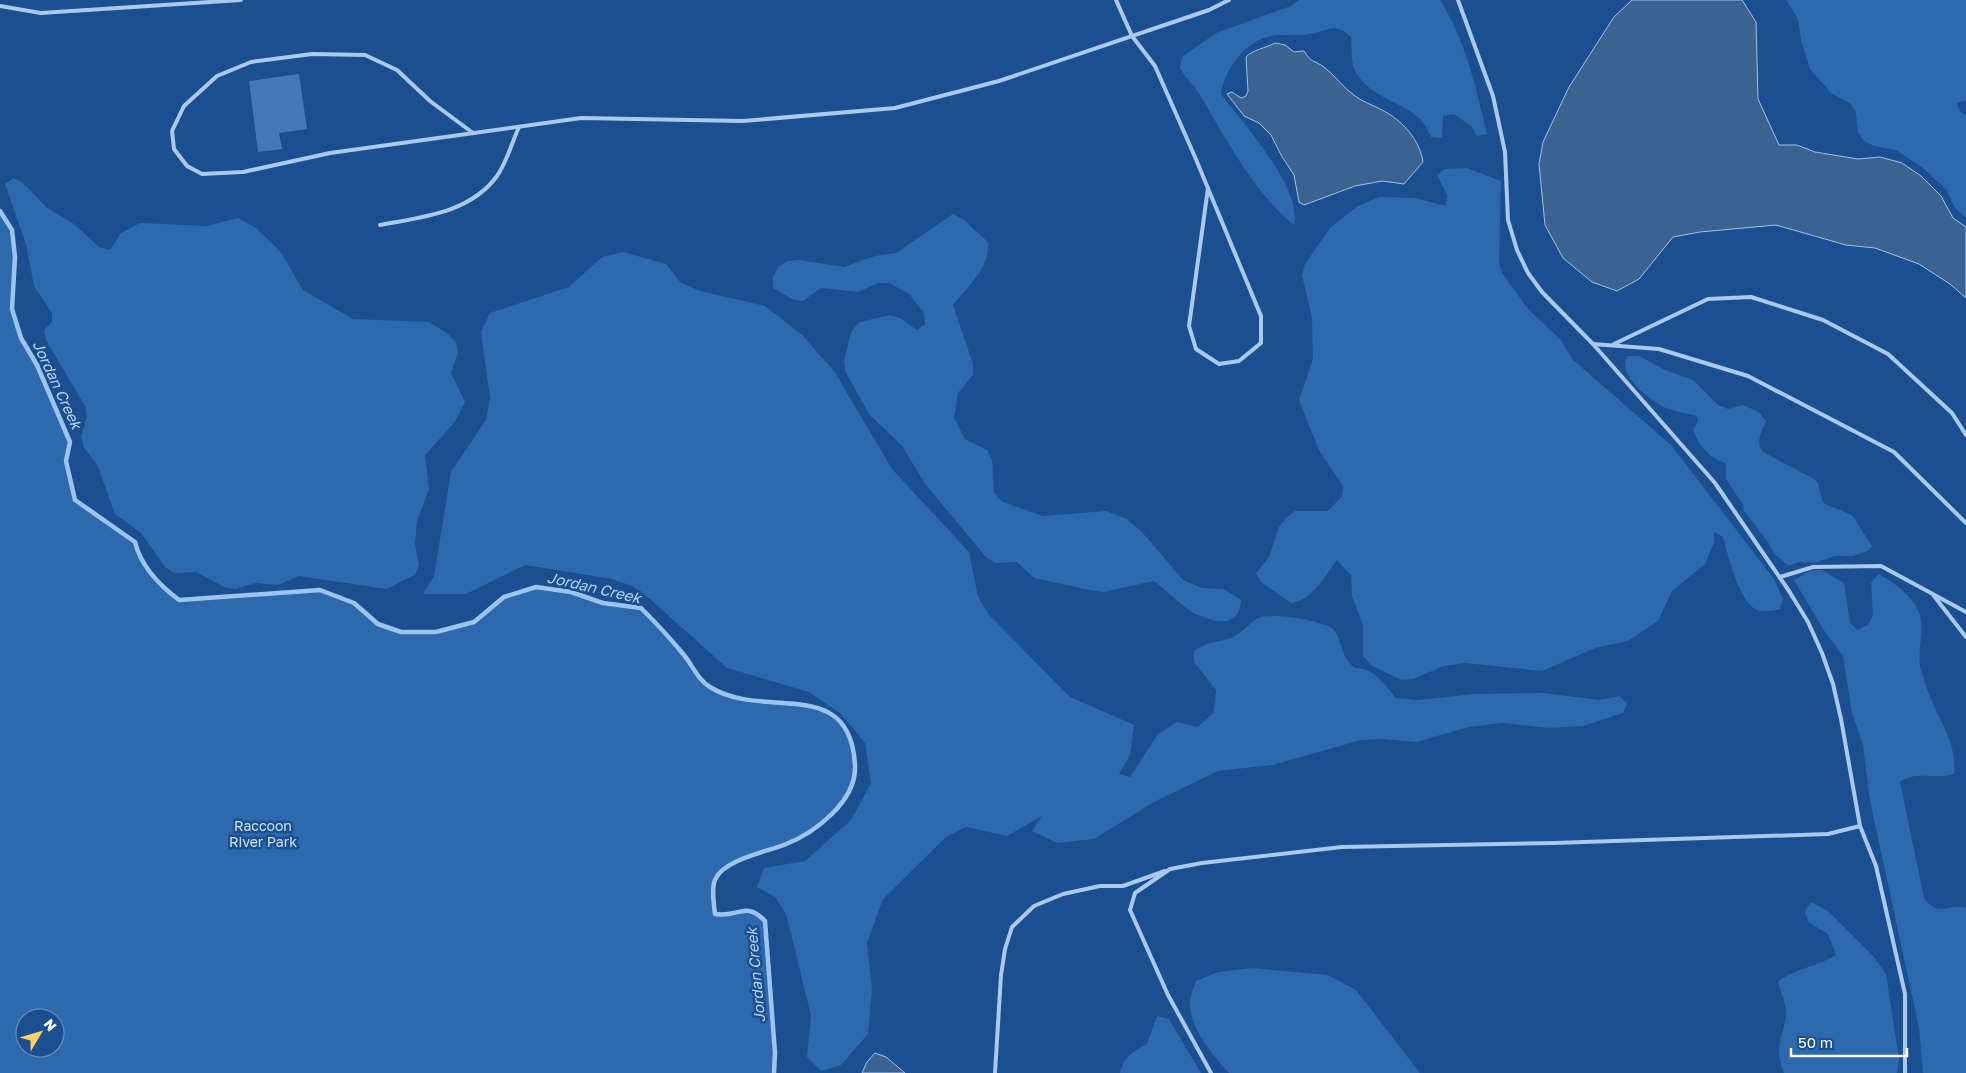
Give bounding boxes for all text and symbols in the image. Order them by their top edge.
water label: Jordan Creek [30,338,87,433]
water label: Jordan Creek [546,568,644,607]
park label: Raccoon River Park [229,817,297,850]
water label: Jordan Creek [742,925,768,1023]
north arrow [15,1008,65,1058]
text: N [41,1015,61,1034]
scale bar [1791,1026,1907,1058]
text: 50 m [1798,1033,1833,1051]

